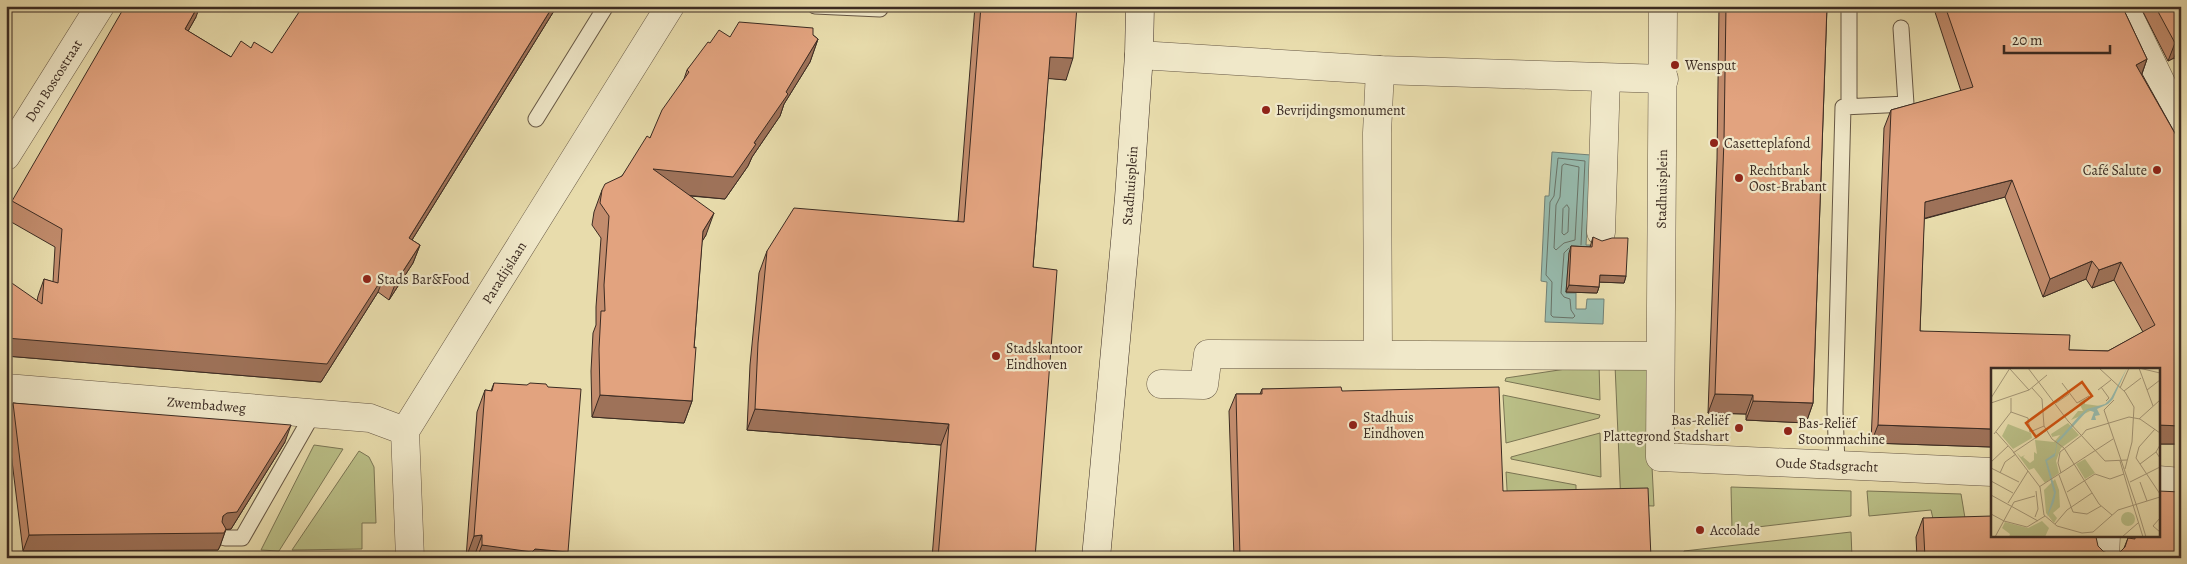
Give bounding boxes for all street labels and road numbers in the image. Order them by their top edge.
street label: Don Boscostraat [20,35,86,125]
street label: Stadhuisplein [1117,145,1142,226]
street label: Stadhuisplein [1652,149,1672,229]
street label: Paradijslaan [477,237,531,307]
street label: Zwembadweg [166,392,247,417]
street label: Oude Stadsgracht [1775,453,1879,476]

